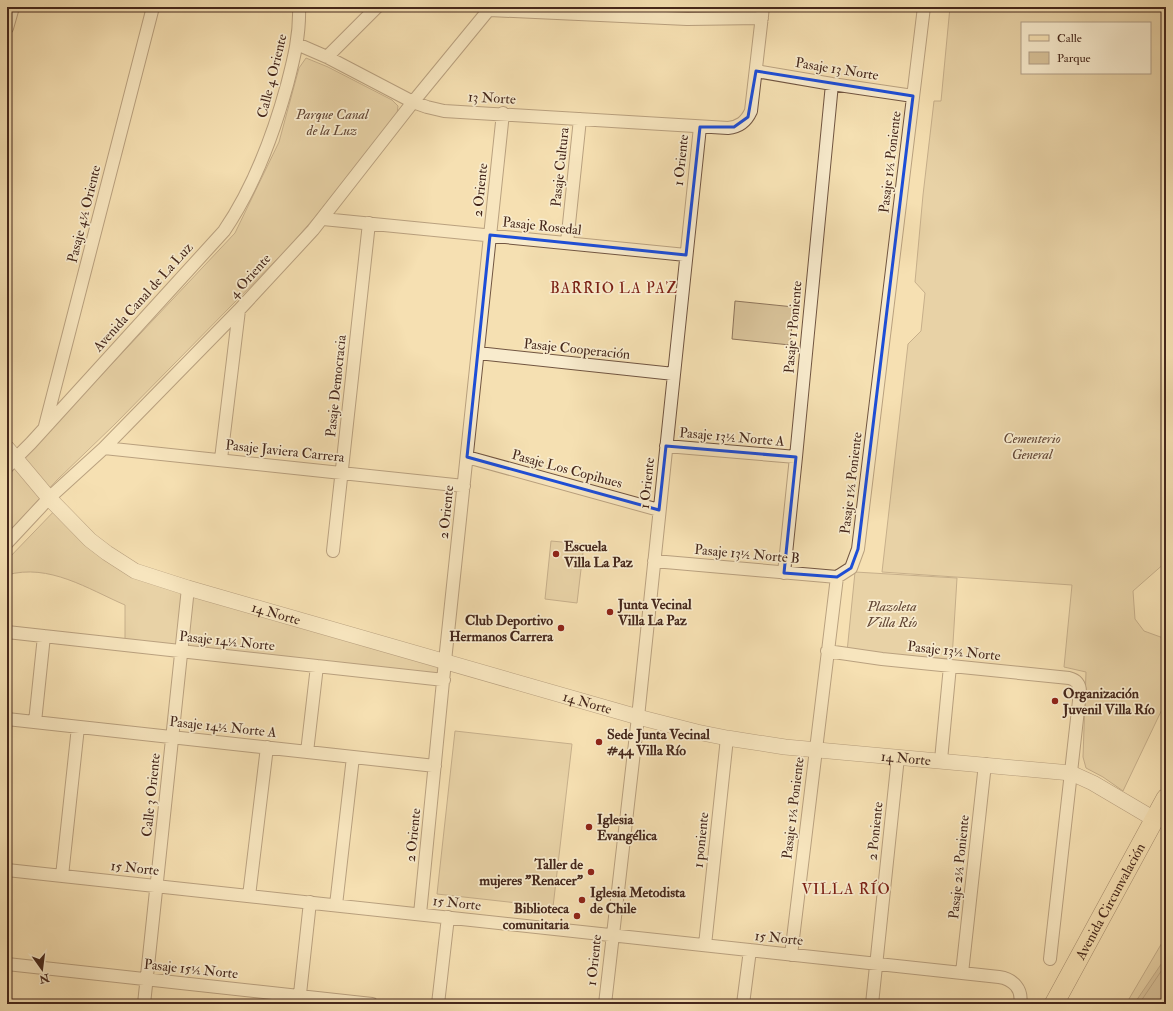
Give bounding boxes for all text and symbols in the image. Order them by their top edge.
legend [1021,22,1151,74]
text: Calle [1057,31,1082,46]
street label: Calle 4 Oriente [253,32,291,120]
text: Parque [1057,51,1091,66]
street label: Pasaje 13 Norte [794,54,880,84]
street label: 13 Norte [468,88,516,108]
park label: Parque Canal de la Luz [295,106,370,139]
street label: Pasaje 1½ Poniente [875,110,905,214]
street label: Pasaje Cultura [547,126,573,208]
street label: 1 Oriente [670,133,692,187]
street label: 2 Oriente [469,162,491,218]
street label: Pasaje 4½ Oriente [64,163,104,265]
street label: Pasaje Rosedal [501,213,583,239]
street label: Avenida Canal de La Luz [89,239,197,356]
street label: 4 Oriente [226,250,275,302]
district label: BARRIO LA PAZ [550,279,678,298]
street label: Pasaje 1 Poniente [780,280,806,374]
street label: Pasaje Democracia [322,334,350,438]
street label: Pasaje Cooperación [523,335,631,364]
street label: Pasaje 13½ Norte A [679,424,785,450]
park label: Cementerio General [1003,430,1061,463]
street label: Pasaje 1½ Poniente [836,431,866,535]
street label: Pasaje Javiera Carrera [225,436,346,466]
street label: Pasaje Los Copihues [510,446,624,493]
street label: 1 Oriente [636,456,658,510]
street label: 2 Oriente [435,484,457,540]
place label: Escuela Villa La Paz [563,538,633,571]
street label: Pasaje 13½ Norte B [694,541,800,567]
marker: Escuela Villa La Paz [551,549,561,559]
place label: Junta Vecinal Villa La Paz [617,596,692,629]
street label: 14 Norte [250,598,303,628]
park label: Plazoleta Villa Río [866,598,917,631]
marker: Junta Vecinal Villa La Paz [605,607,615,617]
place label: Club Deportivo Hermanos Carrera [449,612,554,645]
marker: Club Deportivo Hermanos Carrera [556,623,566,633]
street label: Pasaje 14½ Norte [178,628,276,654]
street label: Pasaje 13½ Norte [907,638,1002,664]
place label: Organización Juvenil Villa Río [1062,685,1155,719]
street label: 14 Norte [561,687,614,718]
marker: Organización Juvenil Villa Río [1050,696,1060,706]
street label: Pasaje 14½ Norte A [169,713,278,741]
place label: Sede Junta Vecinal #44 Villa Río [607,726,710,759]
marker: Sede Junta Vecinal #44 Villa Río [594,737,604,747]
street label: 14 Norte [880,747,932,769]
street label: Calle 3 Oriente [138,752,164,838]
street label: Pasaje 1½ Poniente [778,756,808,860]
street label: 2 Poniente [863,801,887,861]
street label: 2 Oriente [402,807,424,863]
place label: Iglesia Evangélica [597,811,658,845]
street label: 1 poniente [690,811,713,869]
street label: Pasaje 2½ Poniente [945,814,973,920]
marker: Iglesia Evangélica [584,822,594,832]
street label: Avenida Circunvalación [1071,840,1148,963]
place label: Taller de mujeres "Renacer" [479,856,584,889]
street label: 15 Norte [110,857,160,879]
marker: Taller de mujeres "Renacer" [586,867,596,877]
district label: VILLA RÍO [801,879,891,899]
place label: Iglesia Metodista de Chile [590,884,687,917]
street label: 15 Norte [432,892,482,914]
marker: Iglesia Metodista de Chile [577,895,587,905]
place label: Biblioteca comunitaria [503,900,570,933]
marker: Biblioteca comunitaria [572,911,582,921]
street label: 15 Norte [754,927,804,949]
street label: 1 Oriente [583,933,605,987]
north arrow [22,949,62,989]
street label: Pasaje 15½ Norte [143,956,239,982]
text: N [37,970,52,986]

